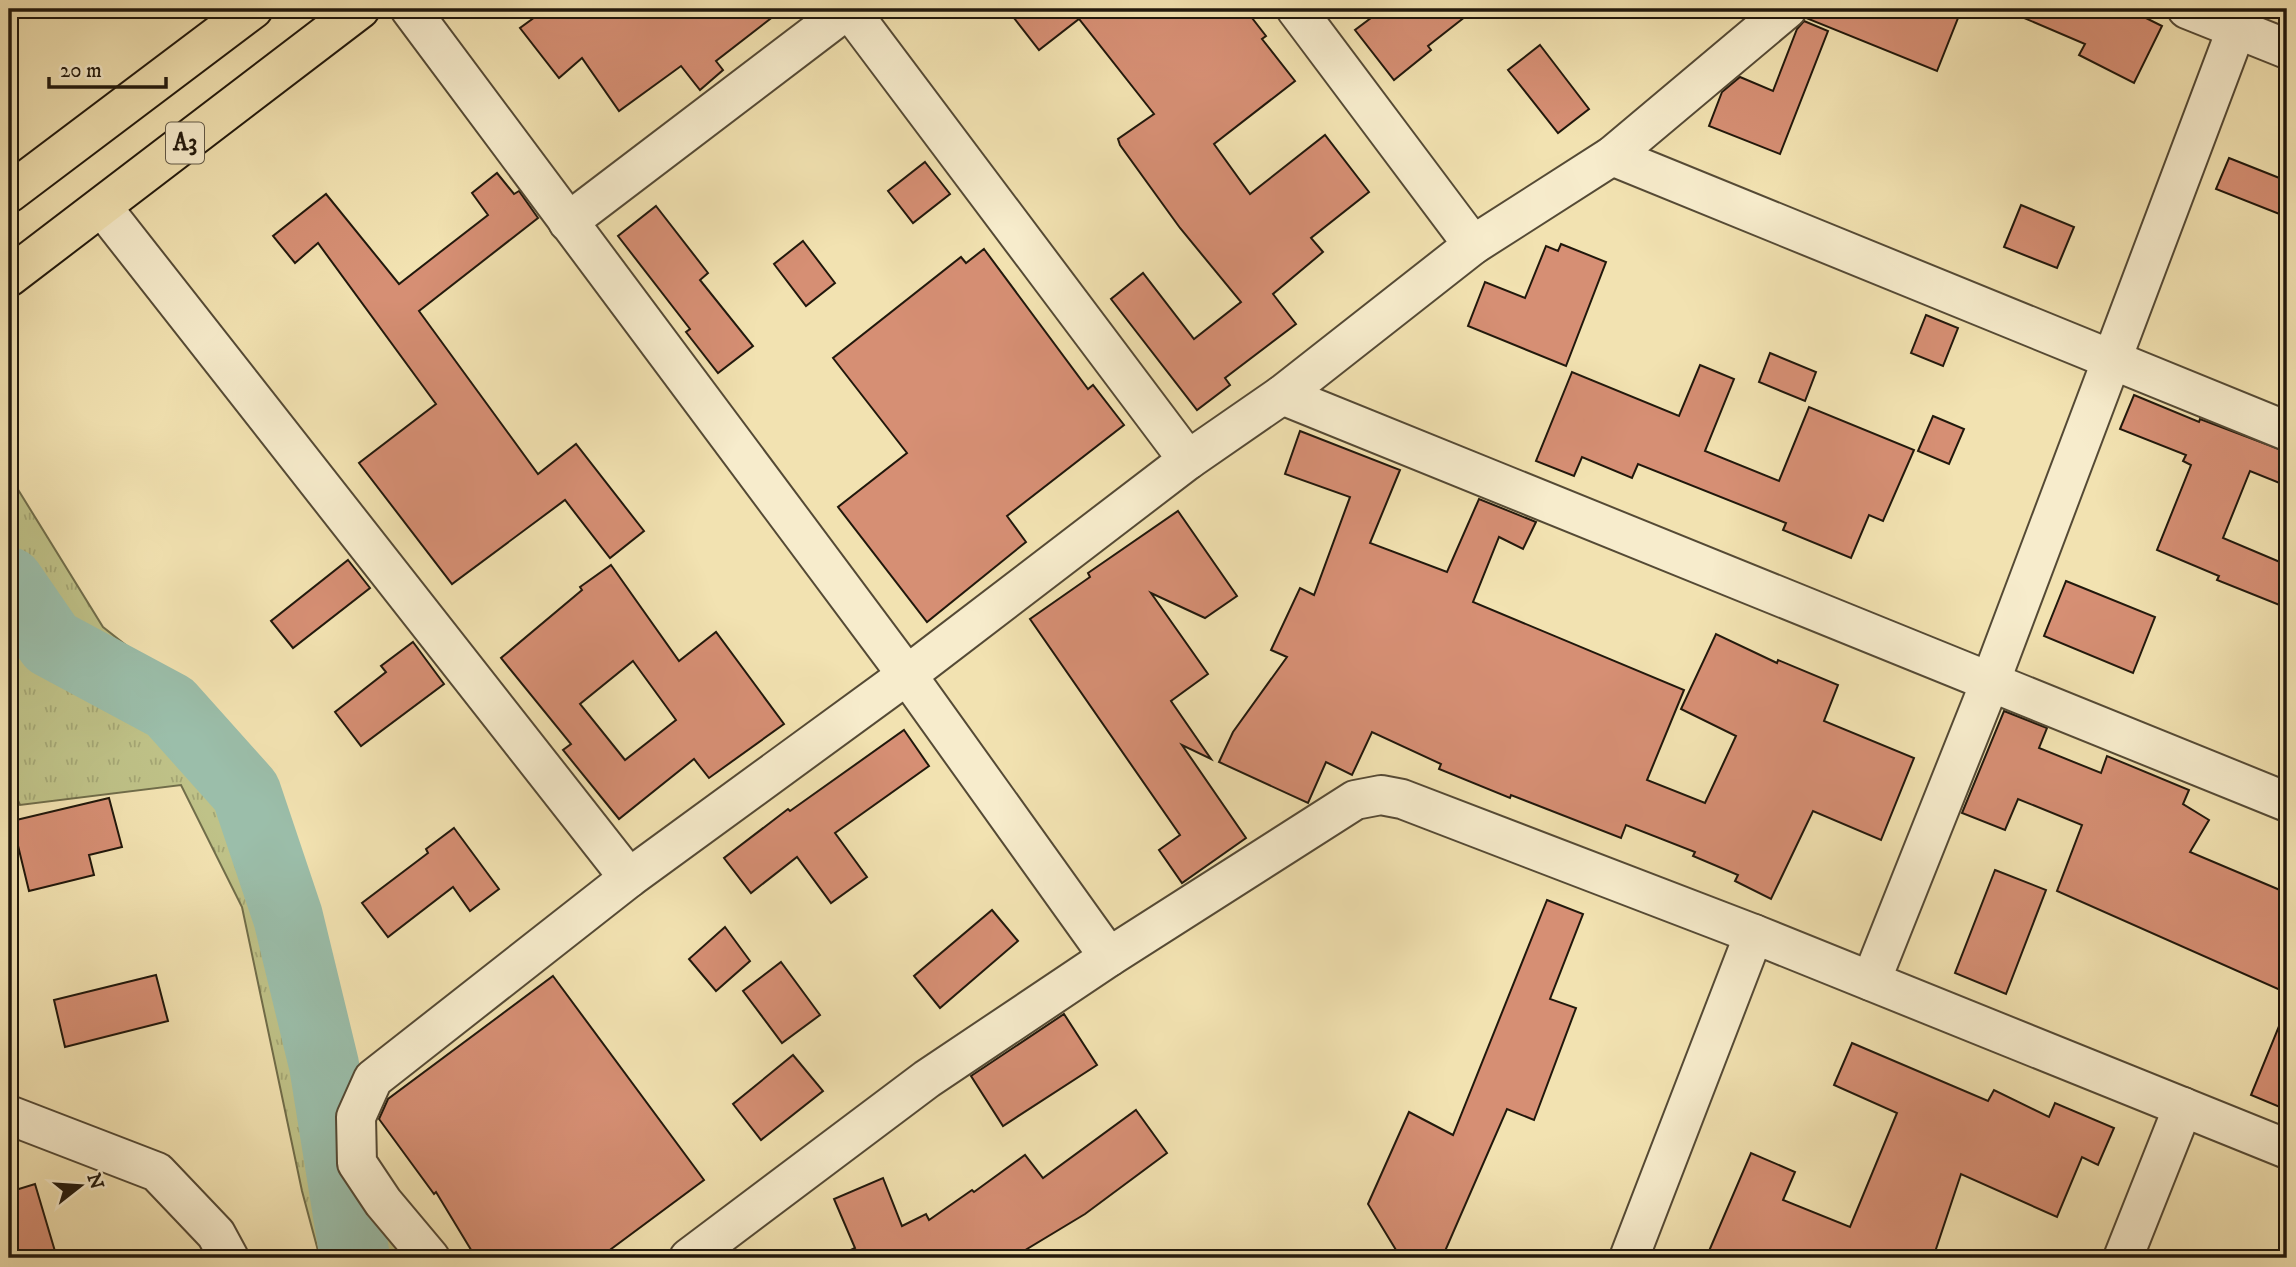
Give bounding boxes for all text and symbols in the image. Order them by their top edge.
scale bar [49,46,166,90]
text: 20 m [60,58,102,84]
road number: A3 [166,122,204,163]
north arrow [46,1152,116,1222]
text: N [82,1171,108,1193]

